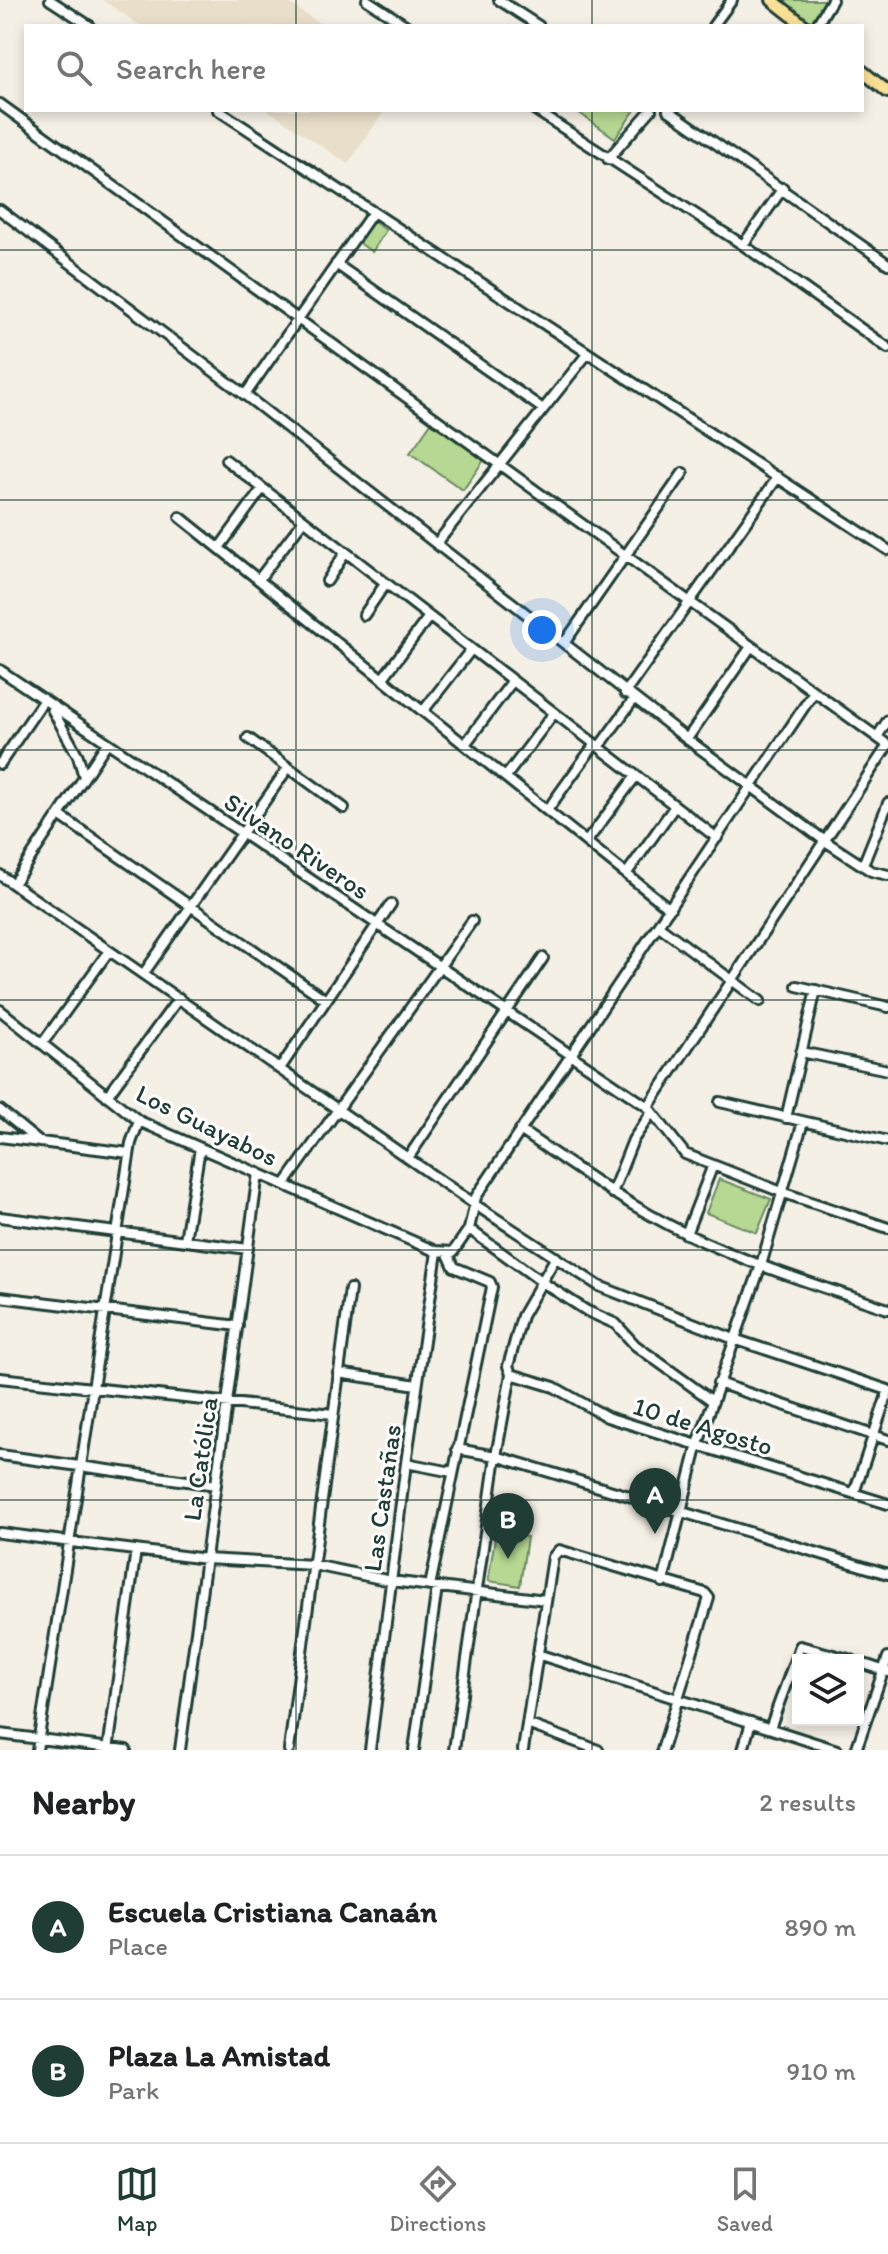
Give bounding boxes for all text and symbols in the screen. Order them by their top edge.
search box [24,24,864,112]
icon: search [52,46,96,90]
text: Search here [116,50,266,87]
your location [522,610,562,650]
street label: Silvano Riveros [218,786,376,906]
street label: Los Guayabos [131,1077,283,1173]
street label: 10 de Agosto [629,1390,777,1462]
street label: La Católica [175,1395,225,1523]
street label: Las Castañas [356,1422,408,1574]
pin: A [629,1468,681,1534]
pin: B [482,1493,534,1559]
map controls [792,1654,864,1726]
button: layers [792,1654,864,1726]
text: Nearby [32,1782,135,1823]
text: 2 results [759,1786,856,1818]
text: Escuela Cristiana Canaán [108,1893,437,1930]
text: A [50,1911,66,1943]
text: 890 m [784,1911,856,1943]
text: Place [108,1930,168,1962]
text: Plaza La Amistad [108,2037,330,2074]
text: B [50,2055,66,2087]
text: 910 m [787,2055,856,2087]
text: Park [108,2074,159,2106]
tab: Map [115,2162,159,2237]
tab: Directions [390,2162,486,2237]
tab: Saved [717,2162,773,2237]

